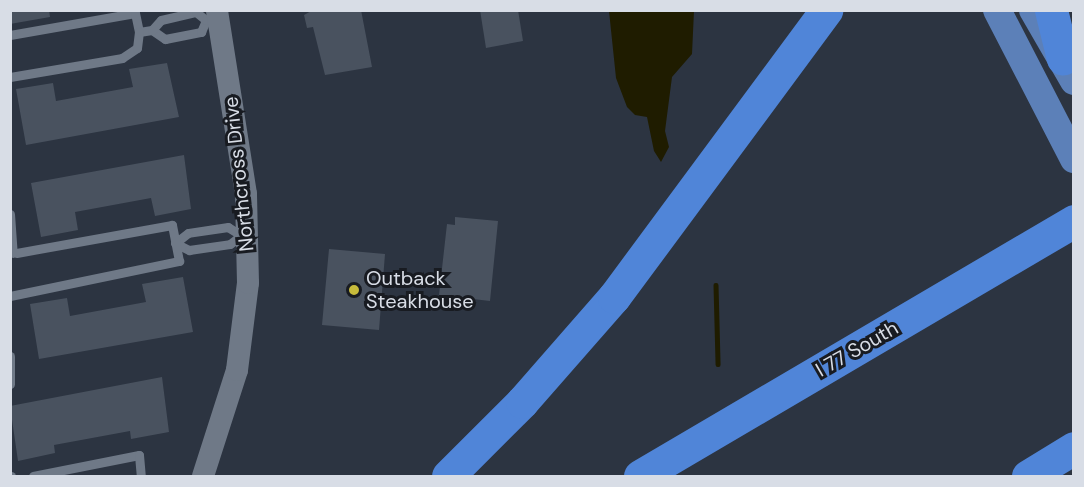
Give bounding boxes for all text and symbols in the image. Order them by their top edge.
street label: Northcross Drive [219,95,259,253]
place label: Outback Steakhouse [366,266,474,313]
marker: Outback Steakhouse [347,283,361,297]
street label: I 77 South [812,316,902,382]

